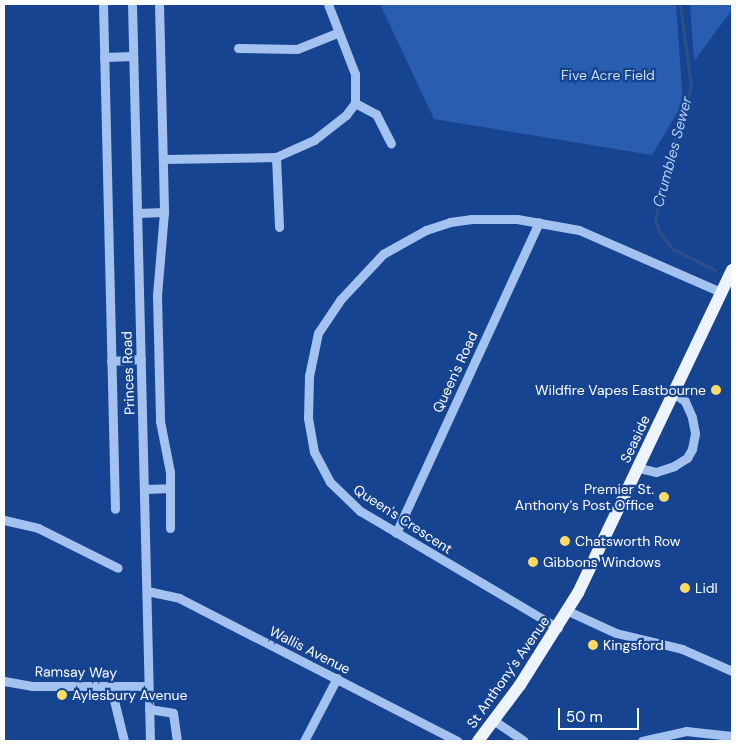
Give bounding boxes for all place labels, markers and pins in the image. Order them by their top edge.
place label: Wildfire Vapes Eastbourne [535,382,706,398]
marker: Wildfire Vapes Eastbourne [710,384,722,396]
place label: Premier St. Anthony's Post Office [515,481,654,514]
marker: Premier St. Anthony's Post Office [658,491,670,503]
place label: Chatsworth Row [575,533,681,549]
marker: Chatsworth Row [559,535,571,547]
place label: Gibbons Windows [543,554,661,570]
marker: Gibbons Windows [527,556,539,568]
place label: Lidl [695,580,718,596]
marker: Lidl [679,582,691,594]
place label: Kingsford [603,637,664,653]
marker: Kingsford [587,639,599,651]
place label: Aylesbury Avenue [72,687,187,703]
marker: Aylesbury Avenue [56,689,68,701]

